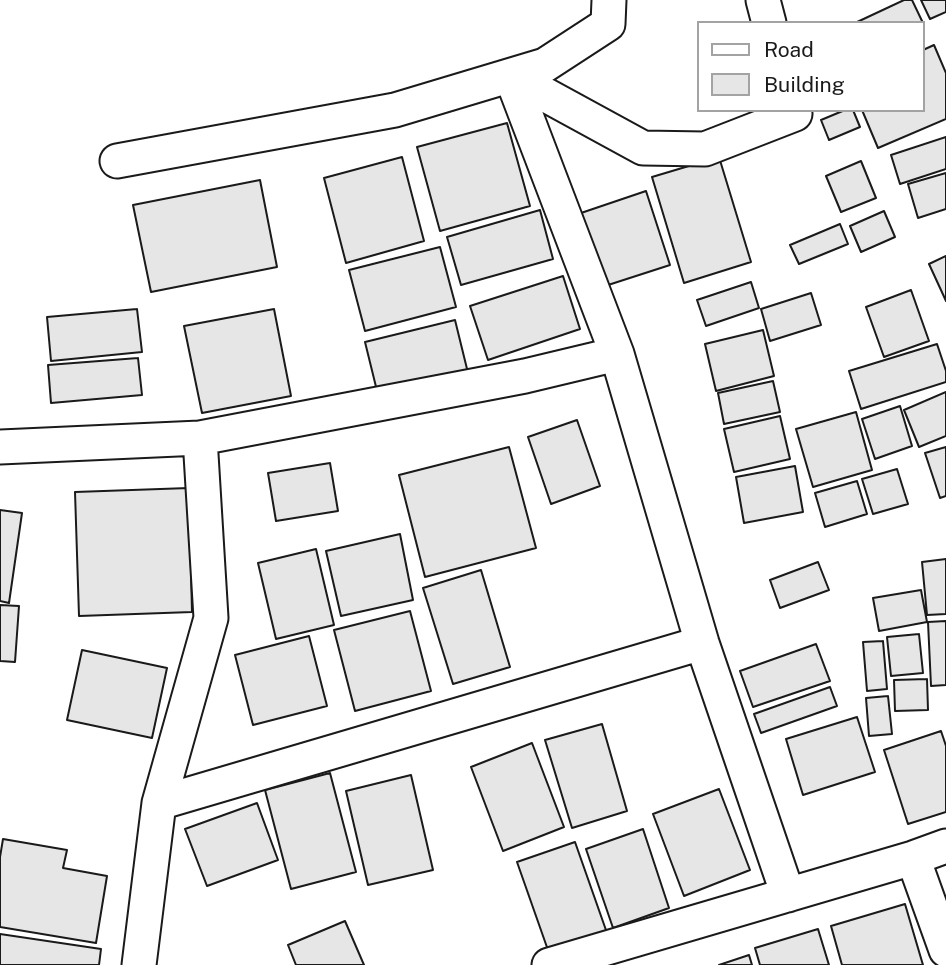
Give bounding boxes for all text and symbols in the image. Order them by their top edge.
legend [698,21,925,112]
text: Road [764,37,814,62]
text: Building [764,72,845,97]

